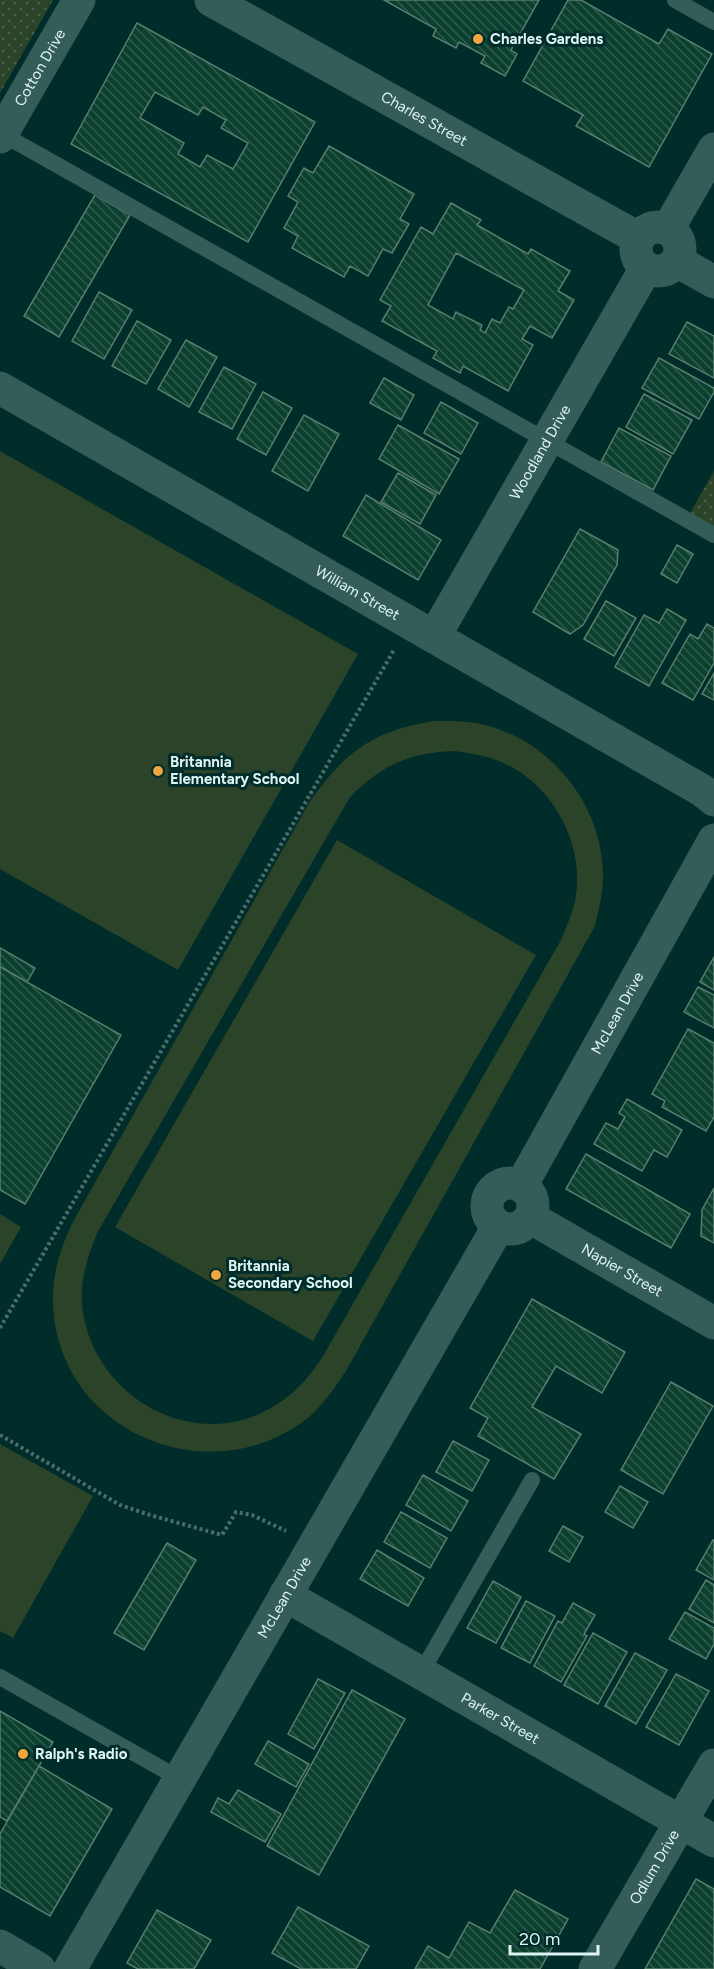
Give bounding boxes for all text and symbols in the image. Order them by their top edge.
street label: Cotton Drive [11,26,69,110]
place label: Charles Gardens [490,30,603,48]
marker: Charles Gardens [471,32,485,46]
street label: Charles Street [378,88,471,150]
street label: Woodland Drive [506,402,574,503]
street label: William Street [312,562,403,624]
place label: Britannia Elementary School [170,753,300,788]
marker: Britannia Elementary School [151,764,165,778]
street label: McLean Drive [587,969,648,1057]
street label: Napier Street [578,1240,666,1301]
place label: Britannia Secondary School [228,1257,353,1292]
marker: Britannia Secondary School [209,1268,223,1282]
street label: McLean Drive [254,1553,315,1641]
street label: Parker Street [458,1689,543,1748]
place label: Ralph's Radio [35,1745,128,1763]
marker: Ralph's Radio [16,1747,30,1761]
street label: Odlum Drive [626,1827,683,1908]
scale bar [510,1918,598,1956]
text: 20 m [519,1928,560,1950]

